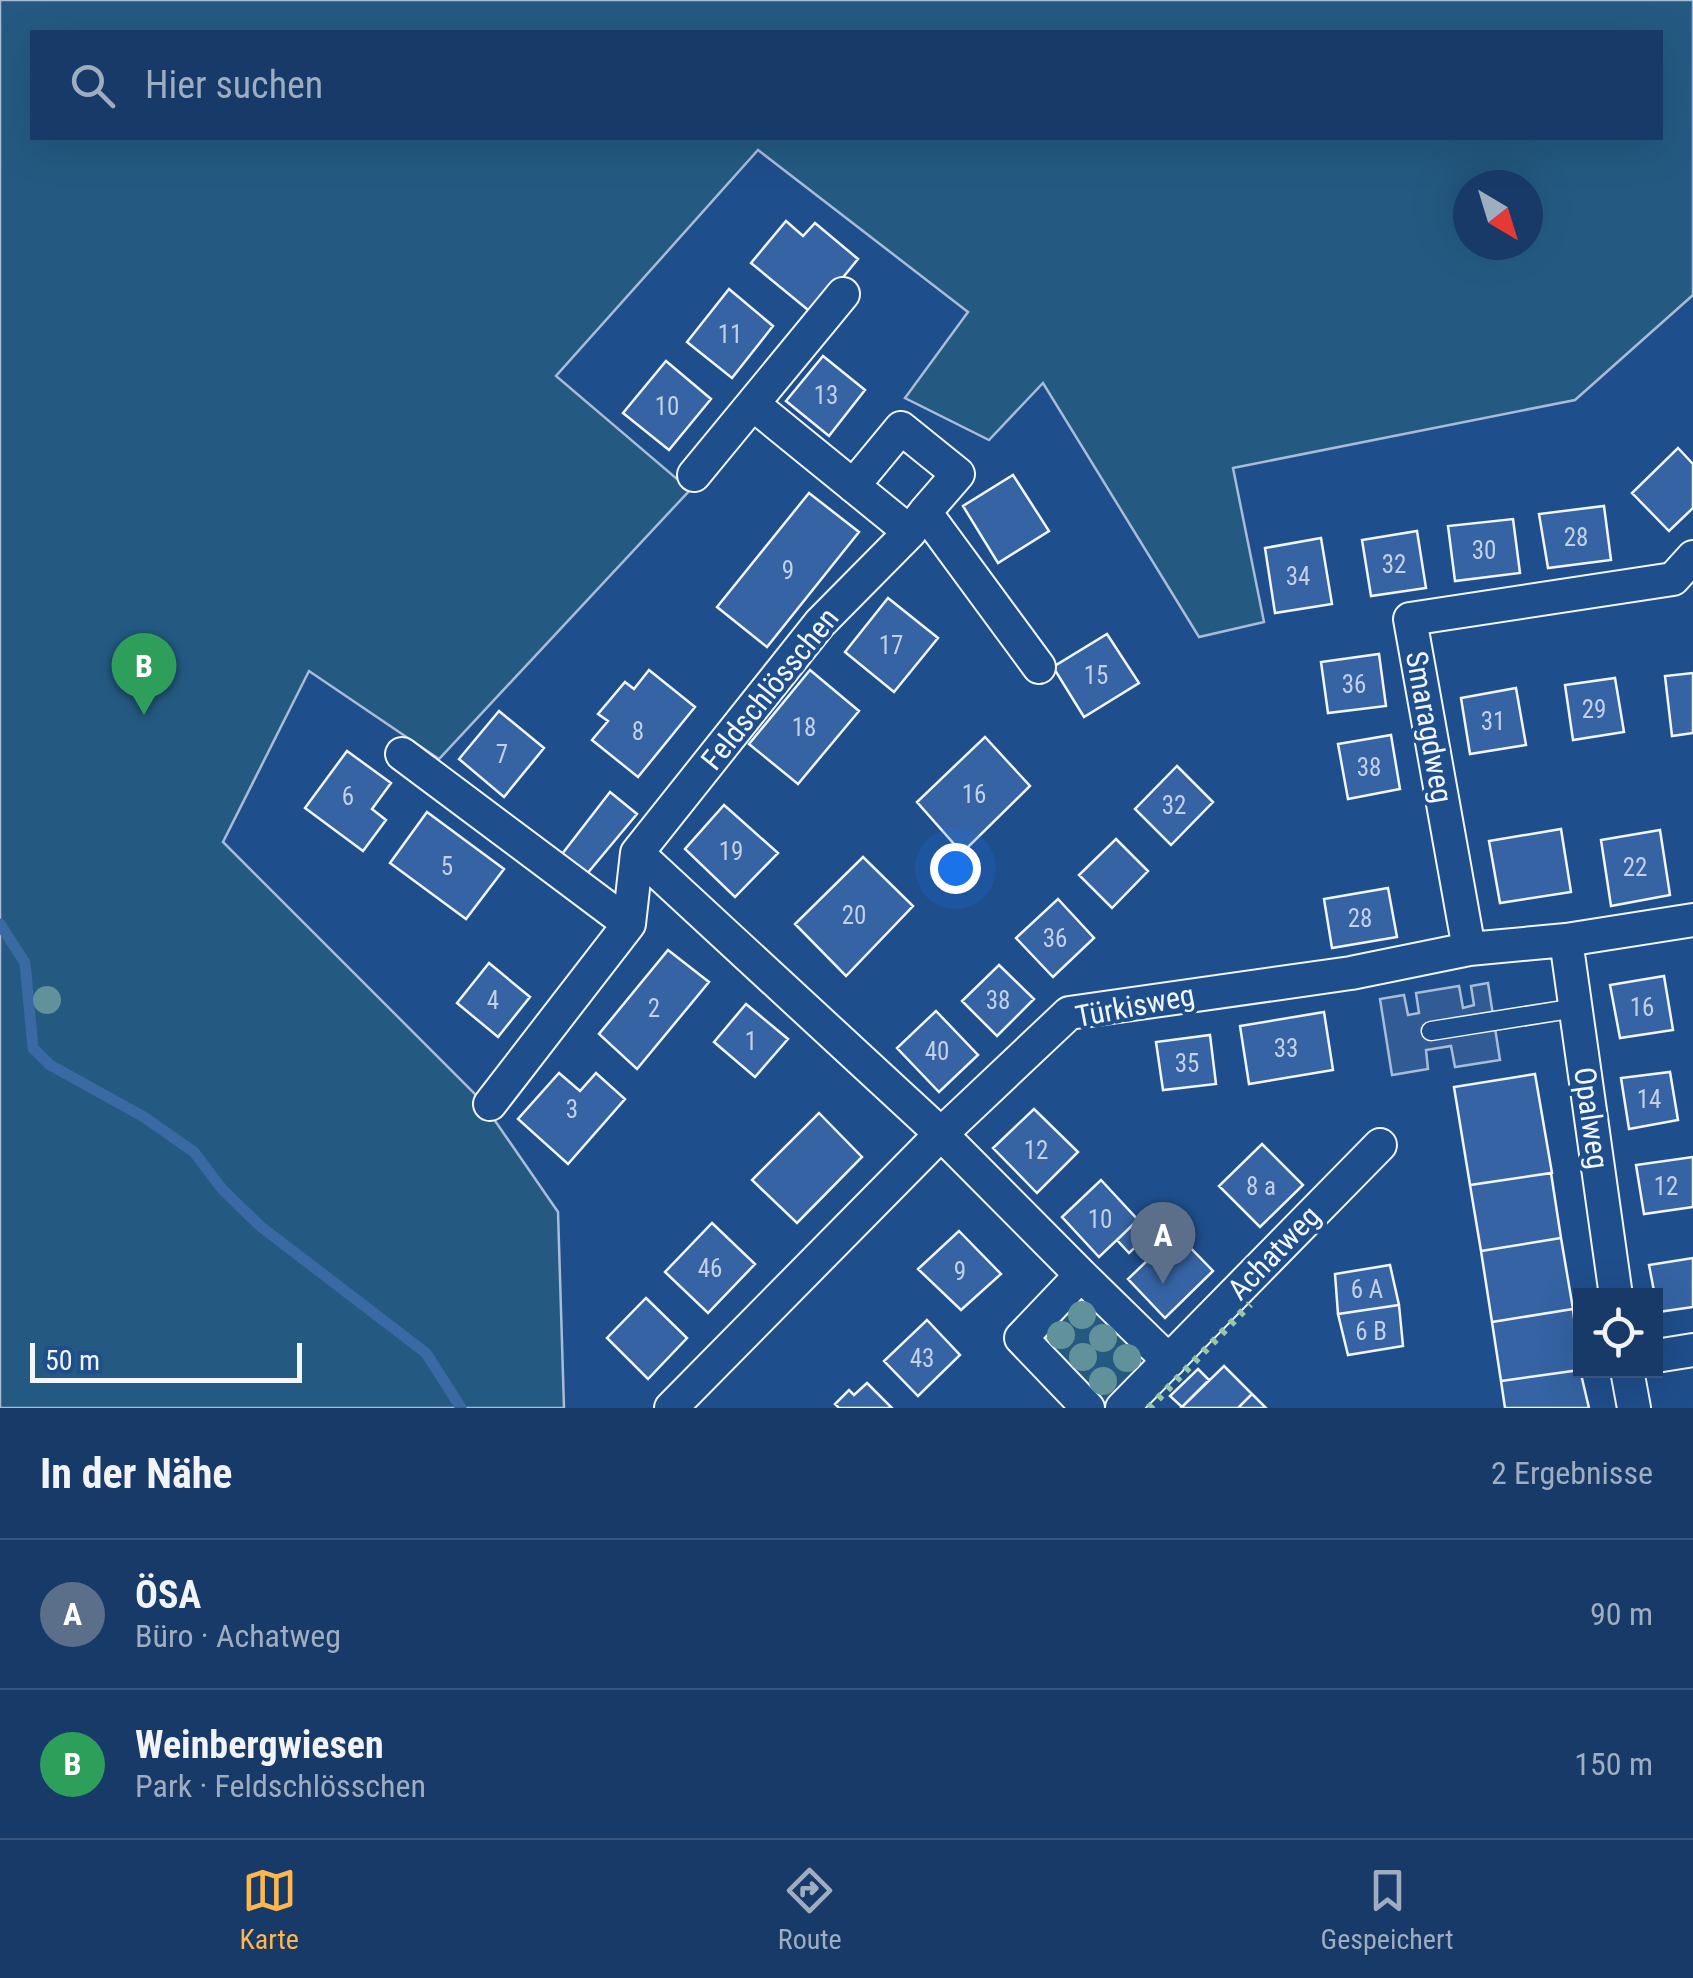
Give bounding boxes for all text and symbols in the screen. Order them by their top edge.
search box [30,30,1663,140]
icon: search [65,58,120,113]
text: Hier suchen [145,63,323,107]
north arrow [1453,170,1543,260]
house number: 11 [718,320,742,349]
house number: 13 [814,381,838,410]
house number: 10 [655,392,679,421]
house number: 28 [1564,523,1588,552]
house number: 30 [1472,536,1496,565]
house number: 32 [1382,550,1406,579]
house number: 9 [782,556,794,585]
house number: 34 [1286,562,1310,591]
street label: Feldschlösschen [694,601,846,777]
house number: 17 [879,631,903,660]
pin: B [112,632,176,715]
street label: Smaragdweg [1399,648,1460,806]
house number: 15 [1084,661,1108,690]
house number: 36 [1342,670,1366,699]
house number: 29 [1582,695,1606,724]
house number: 31 [1481,707,1505,736]
house number: 18 [792,713,816,742]
house number: 8 [632,717,644,746]
house number: 7 [496,740,508,769]
house number: 38 [1357,753,1381,782]
house number: 16 [962,780,986,809]
house number: 6 [342,782,354,811]
house number: 32 [1162,791,1186,820]
house number: 19 [719,837,743,866]
your location [930,843,981,894]
house number: 5 [441,852,453,881]
house number: 22 [1623,853,1647,882]
house number: 20 [842,901,866,930]
house number: 28 [1348,904,1372,933]
house number: 36 [1043,924,1067,953]
street label: Türkisweg [1073,977,1197,1034]
house number: 4 [487,986,499,1015]
house number: 38 [986,986,1010,1015]
house number: 16 [1630,993,1654,1022]
house number: 2 [648,994,660,1023]
house number: 1 [745,1027,757,1056]
house number: 33 [1274,1034,1298,1063]
house number: 40 [925,1037,949,1066]
house number: 35 [1175,1049,1199,1078]
street label: Opalweg [1567,1065,1616,1171]
house number: 14 [1637,1085,1661,1114]
house number: 3 [566,1095,578,1124]
house number: 12 [1024,1136,1048,1165]
house number: 8 a [1246,1172,1276,1201]
house number: 12 [1654,1172,1678,1201]
street label: Achatweg [1220,1198,1327,1307]
pin: A [1130,1202,1196,1284]
house number: 10 [1088,1205,1112,1234]
house number: 46 [698,1254,722,1283]
house number: 9 [954,1257,966,1286]
house number: 6 A [1351,1275,1383,1304]
map controls [1573,1288,1663,1378]
button: locate [1573,1288,1663,1378]
house number: 6 B [1355,1317,1387,1346]
scale bar [30,1338,302,1382]
text: 50 m [45,1344,100,1377]
house number: 43 [910,1344,934,1373]
text: In der Nähe [40,1449,232,1498]
text: 2 Ergebnisse [1491,1454,1653,1492]
text: ÖSA [135,1573,201,1617]
text: A [63,1595,82,1633]
text: 90 m [1590,1595,1653,1633]
text: Büro · Achatweg [135,1617,341,1655]
text: Weinbergwiesen [135,1723,384,1767]
text: B [64,1745,81,1783]
text: 150 m [1574,1745,1653,1783]
text: Park · Feldschlösschen [135,1767,426,1805]
tab: Karte [239,1863,299,1956]
tab: Route [778,1863,842,1956]
tab: Gespeichert [1321,1863,1454,1956]

